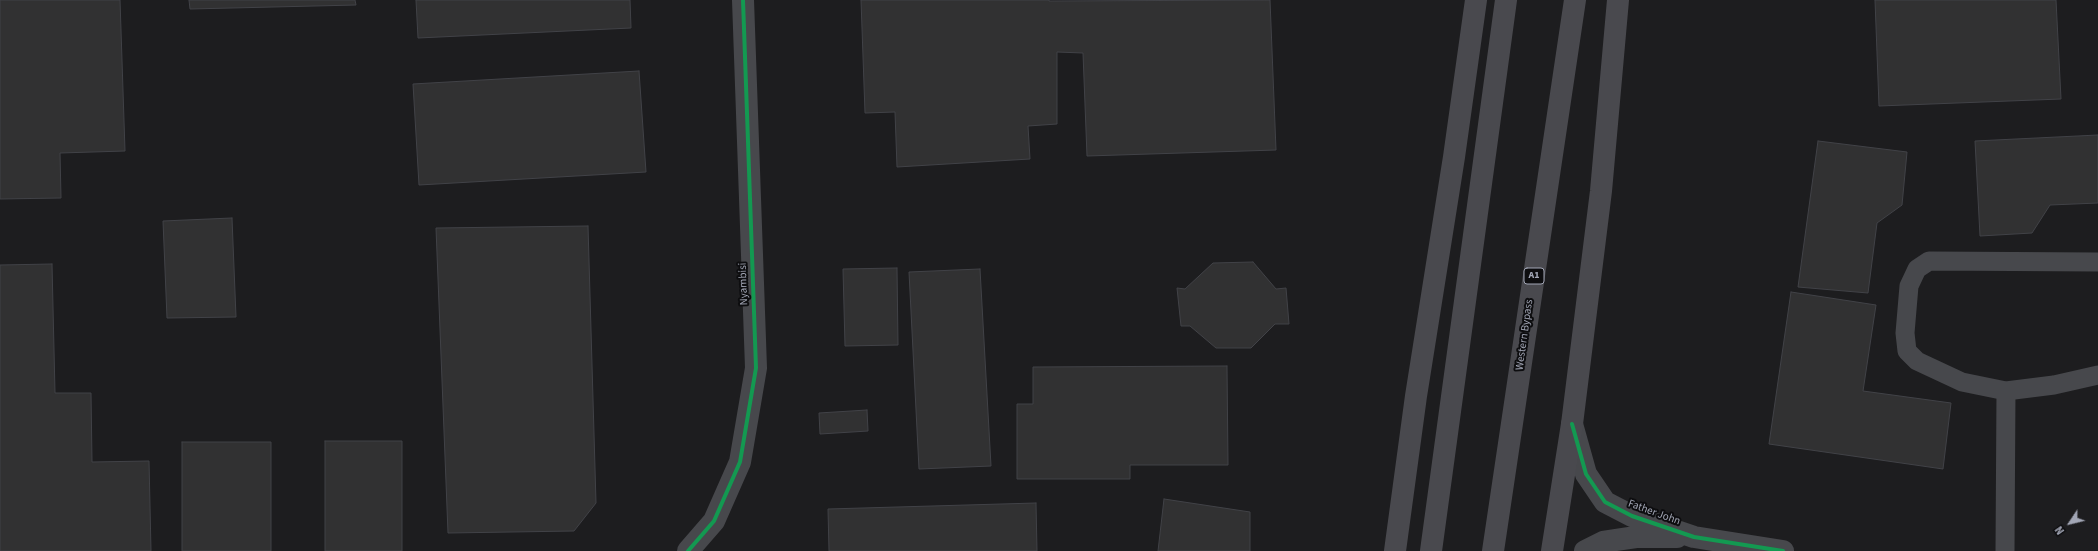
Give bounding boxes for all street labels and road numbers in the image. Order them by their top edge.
street label: Nyambisi [737,262,751,306]
road number: A1 [1524,268,1544,284]
street label: Western Bypass [1513,299,1537,371]
street label: Father John [1626,497,1682,529]

